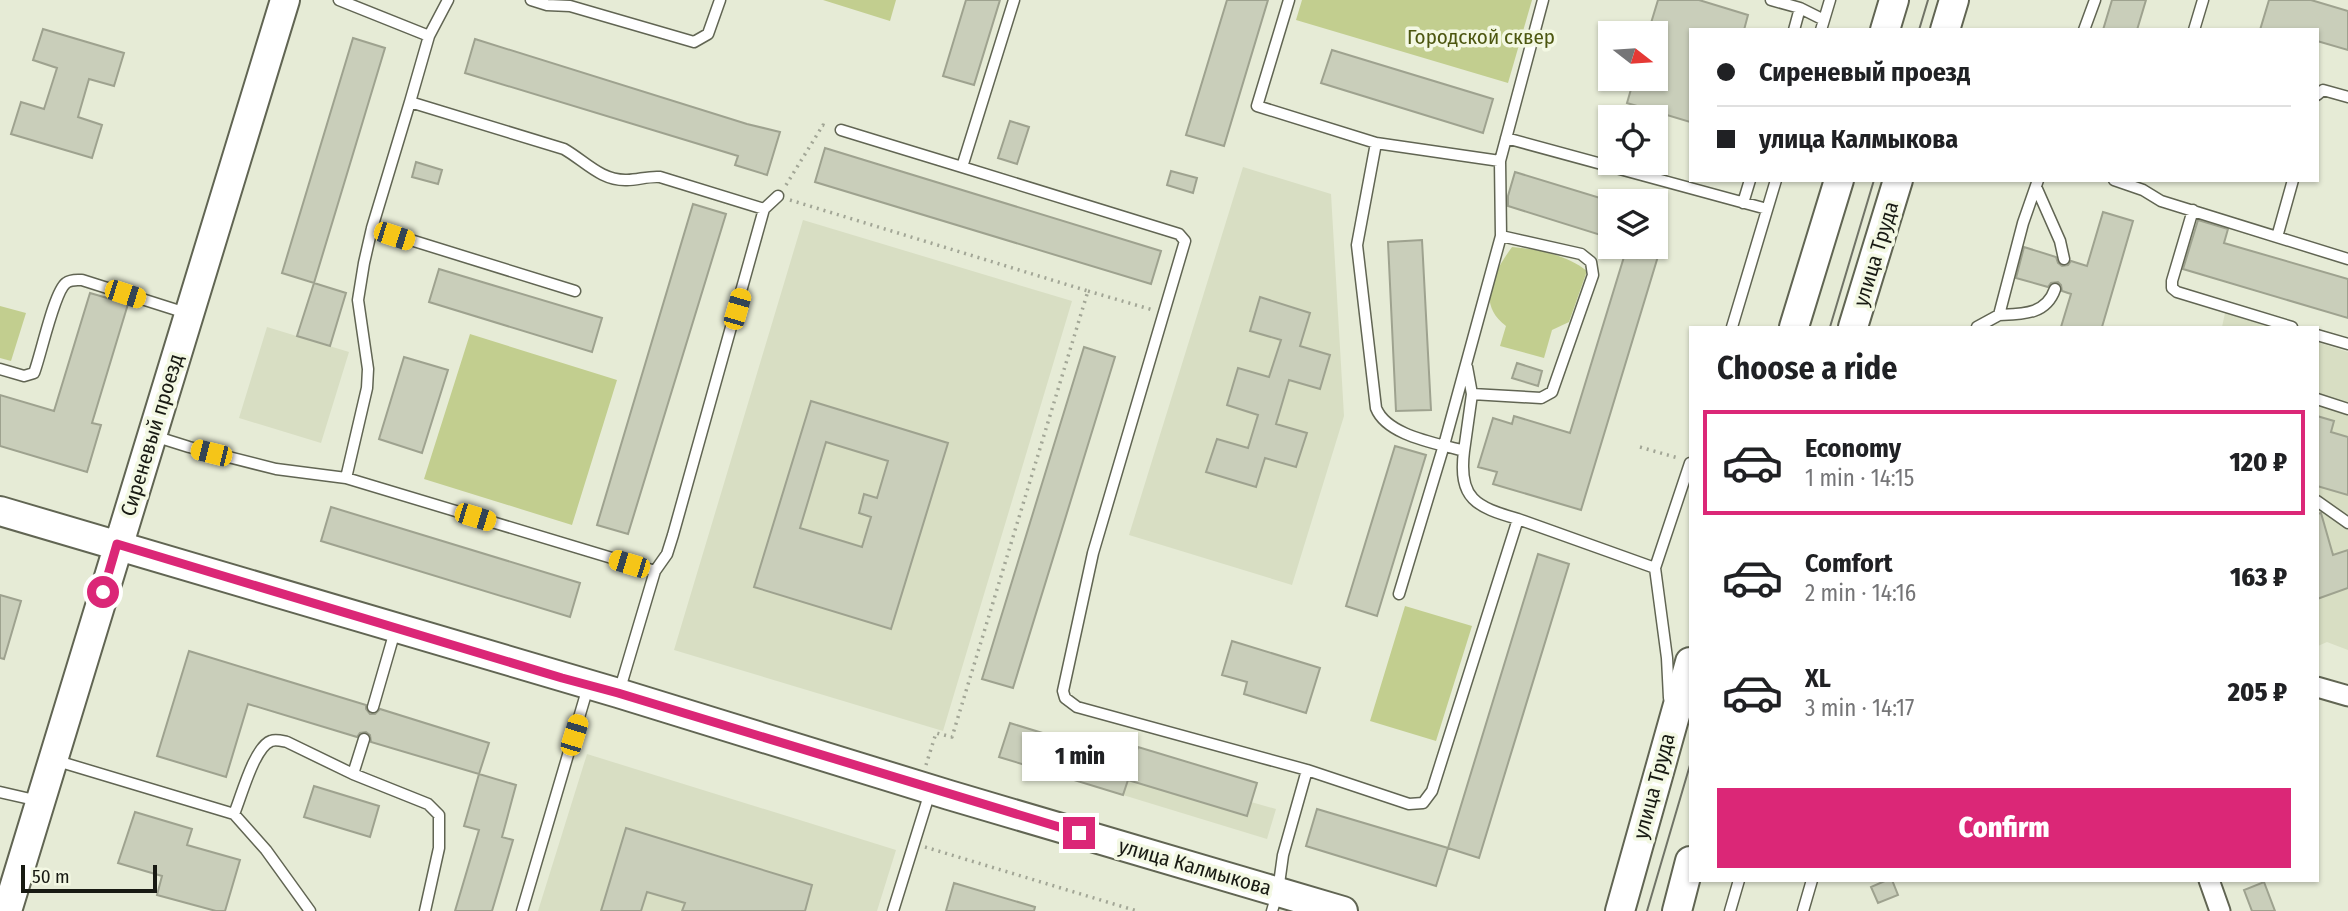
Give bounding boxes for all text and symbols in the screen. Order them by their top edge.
north arrow [1598,21,1668,91]
map controls [1598,21,1668,259]
park label: Городской сквер [1407,24,1555,50]
text: Сиреневый проезд [1759,57,1970,88]
button: locate [1598,105,1668,175]
text: улица Калмыкова [1759,124,1958,155]
button: layers [1598,189,1668,259]
street label: улица Труда [1848,198,1904,310]
car [371,220,418,252]
car [102,278,149,310]
car [722,286,753,332]
text: Choose a ride [1717,349,1898,387]
street label: Сиреневый проезд [115,351,189,519]
icon: car [1721,431,1784,494]
text: Economy [1805,433,1901,464]
car [189,438,234,468]
text: 120 ₽ [2230,447,2287,478]
text: 1 min · 14:15 [1805,464,1914,492]
car [452,501,499,533]
icon: car [1721,546,1784,609]
car [606,548,653,580]
text: Comfort [1805,548,1893,579]
text: 163 ₽ [2230,562,2287,593]
route start [87,576,119,608]
text: 2 min · 14:16 [1805,579,1916,607]
icon: car [1721,661,1784,724]
text: XL [1805,663,1831,694]
text: 205 ₽ [2228,677,2287,708]
text: 3 min · 14:17 [1805,694,1914,722]
car [558,712,591,758]
street label: улица Труда [1627,730,1681,842]
callout: 1 min [1021,732,1137,780]
text: 1 min [1055,742,1105,770]
button: Confirm [1717,788,2291,868]
route end [1063,817,1095,849]
street label: улица Калмыкова [1116,833,1274,901]
scale bar [21,862,158,894]
text: 50 m [32,865,70,888]

